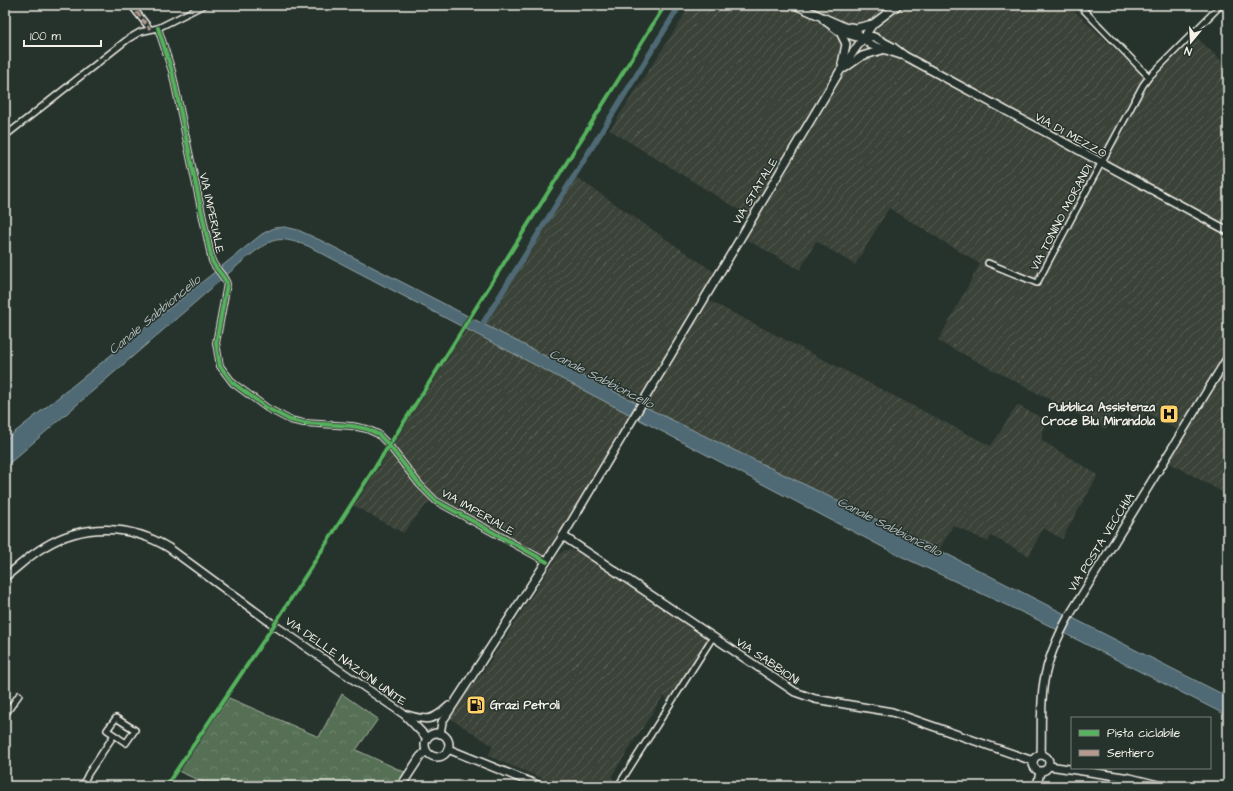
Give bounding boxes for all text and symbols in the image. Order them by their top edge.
scale bar [24,22,101,48]
north arrow [1171,22,1211,62]
text: 100 m [30,28,61,45]
text: N [1182,43,1194,59]
street label: VIA DI MEZZO [1032,109,1110,162]
street label: VIA STATALE [729,155,782,228]
street label: VIA TONINO MORANDI [1026,161,1097,273]
street label: VIA IMPERIALE [195,171,228,255]
water label: Canale Sabbioncello [105,270,206,359]
water label: Canale Sabbioncello [546,345,658,414]
place label: Pubblica Assistenza Croce Blu Mirandola [1042,399,1156,430]
hospital icon: Pubblica Assistenza Croce Blu Mirandola [1158,403,1180,425]
street label: VIA IMPERIALE [438,485,517,540]
street label: VIA POSTA VECCHIA [1064,489,1139,595]
water label: Canale Sabbioncello [834,493,946,562]
street label: VIA DELLE NAZIONI UNITE [282,613,410,710]
street label: VIA SABBIONI [733,634,803,689]
fuel station icon: Grazi Petroli [465,694,487,716]
place label: Grazi Petroli [490,697,560,714]
legend [1071,717,1211,769]
text: Pista ciclabile [1107,725,1181,742]
text: Sentiero [1107,745,1154,762]

